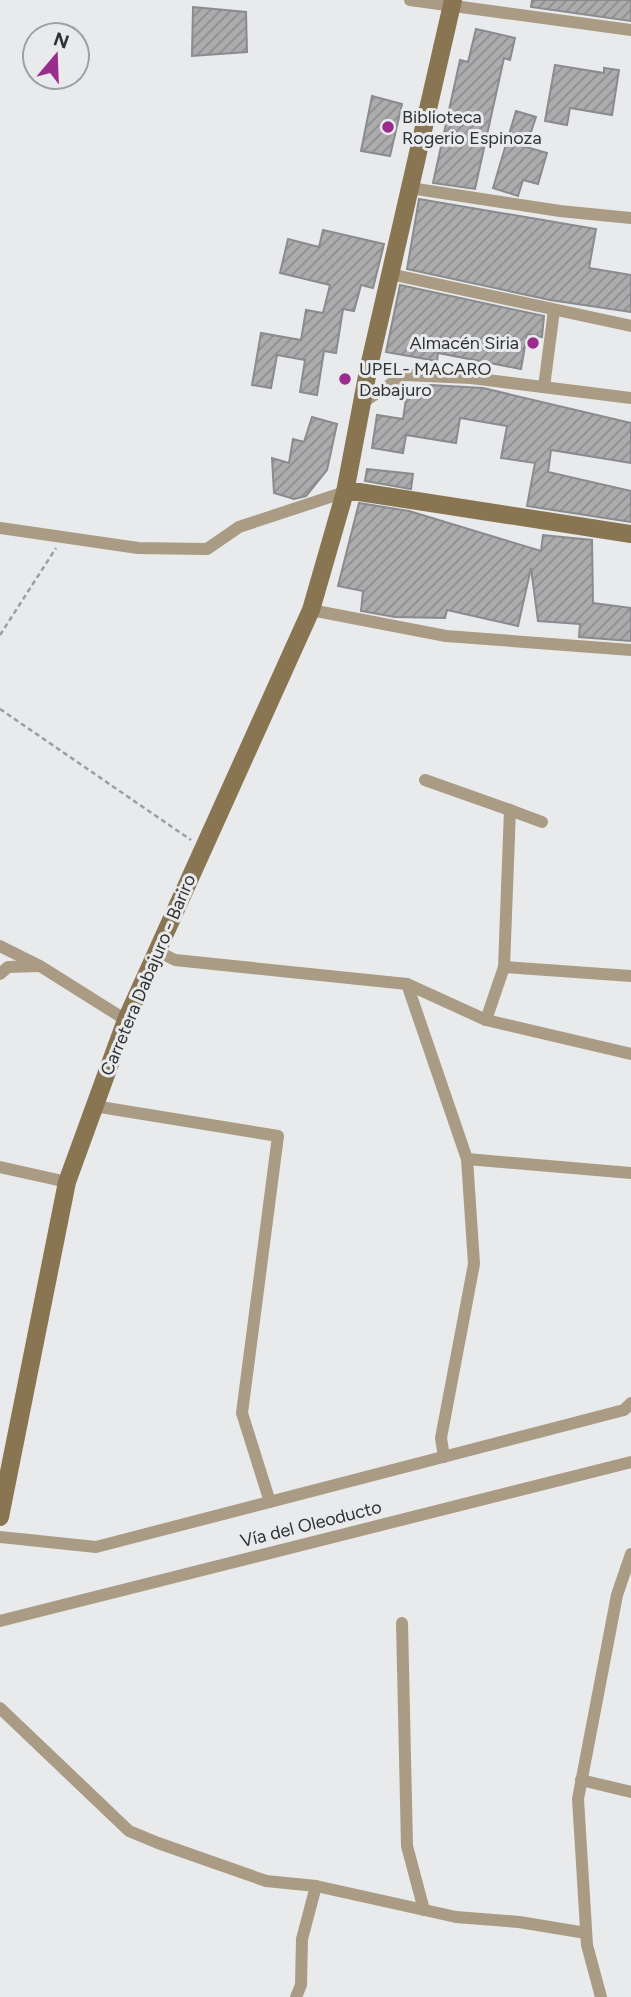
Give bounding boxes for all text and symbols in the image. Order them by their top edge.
north arrow [21,21,91,91]
text: N [51,27,72,54]
place label: Biblioteca Rogerio Espinoza [402,106,542,149]
marker: Biblioteca Rogerio Espinoza [380,119,396,135]
place label: Almacén Siria [410,332,519,354]
marker: Almacén Siria [525,335,541,351]
place label: UPEL- MACARO Dabajuro [359,358,492,401]
marker: UPEL- MACARO Dabajuro [337,371,353,387]
street label: Carretera Dabajuro - Bariro [96,871,200,1079]
street label: Vía del Oleoducto [238,1496,384,1552]

